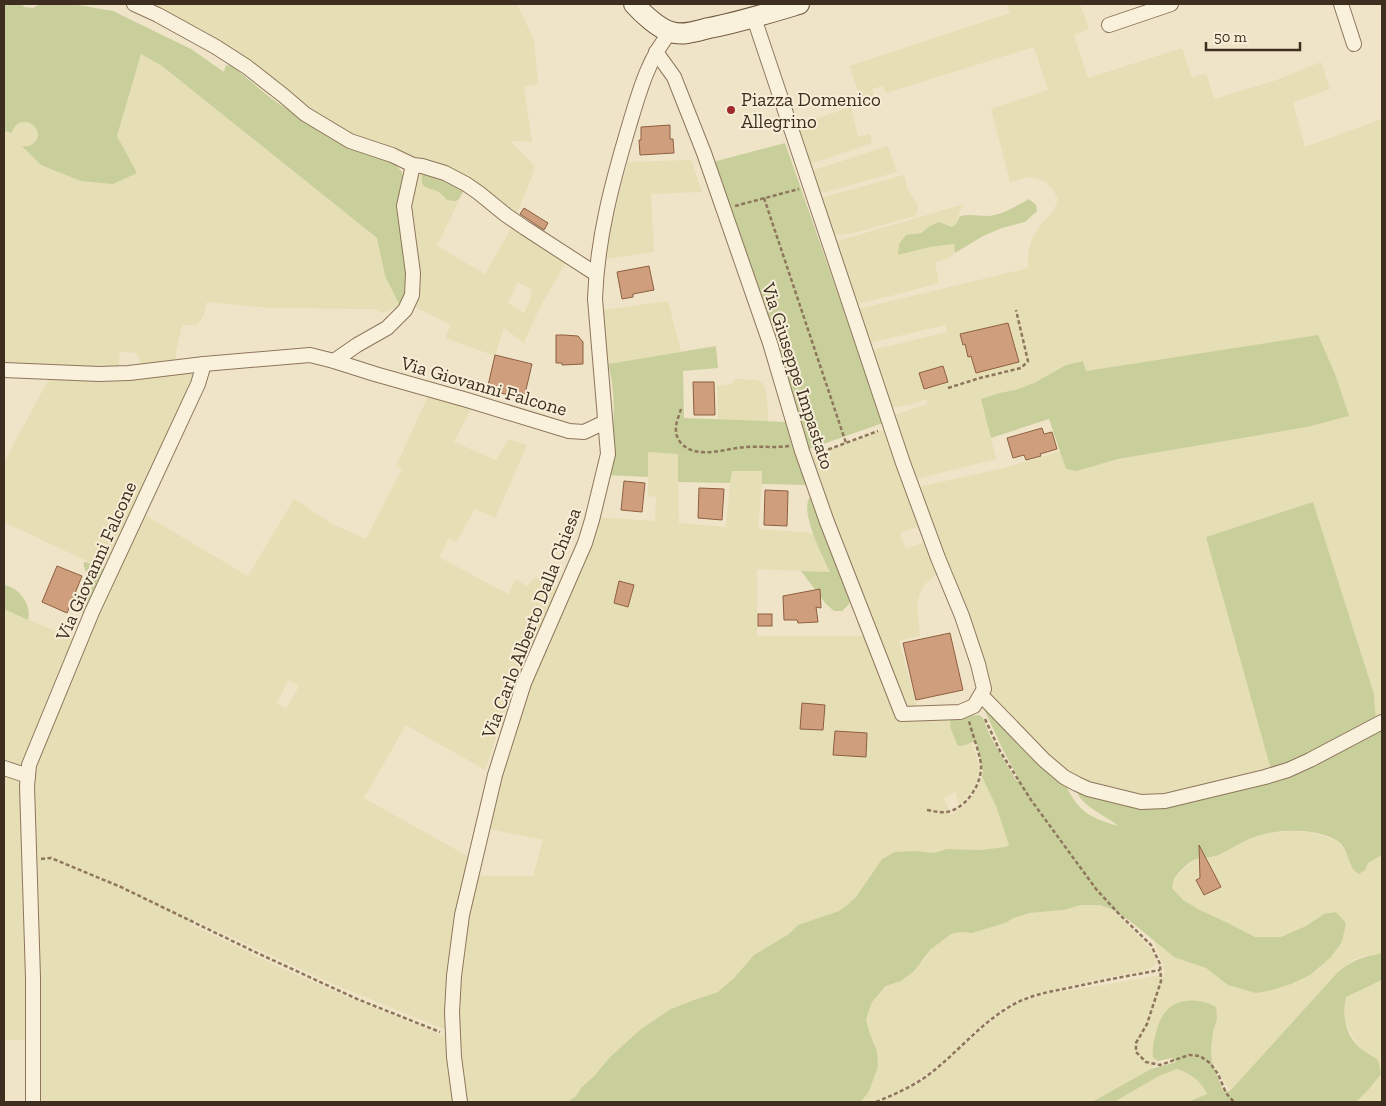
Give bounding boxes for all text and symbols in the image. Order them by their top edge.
scale bar [1206,20,1300,52]
text: 50 m [1214,28,1247,46]
place label: Piazza Domenico Allegrino [741,88,881,133]
marker: Piazza Domenico Allegrino [725,104,737,116]
street label: Via Giuseppe Impastato [757,279,839,472]
street label: Via Giovanni Falcone [397,351,570,421]
street label: Via Giovanni Falcone [50,478,141,645]
street label: Via Carlo Alberto Dalla Chiesa [476,505,586,742]

